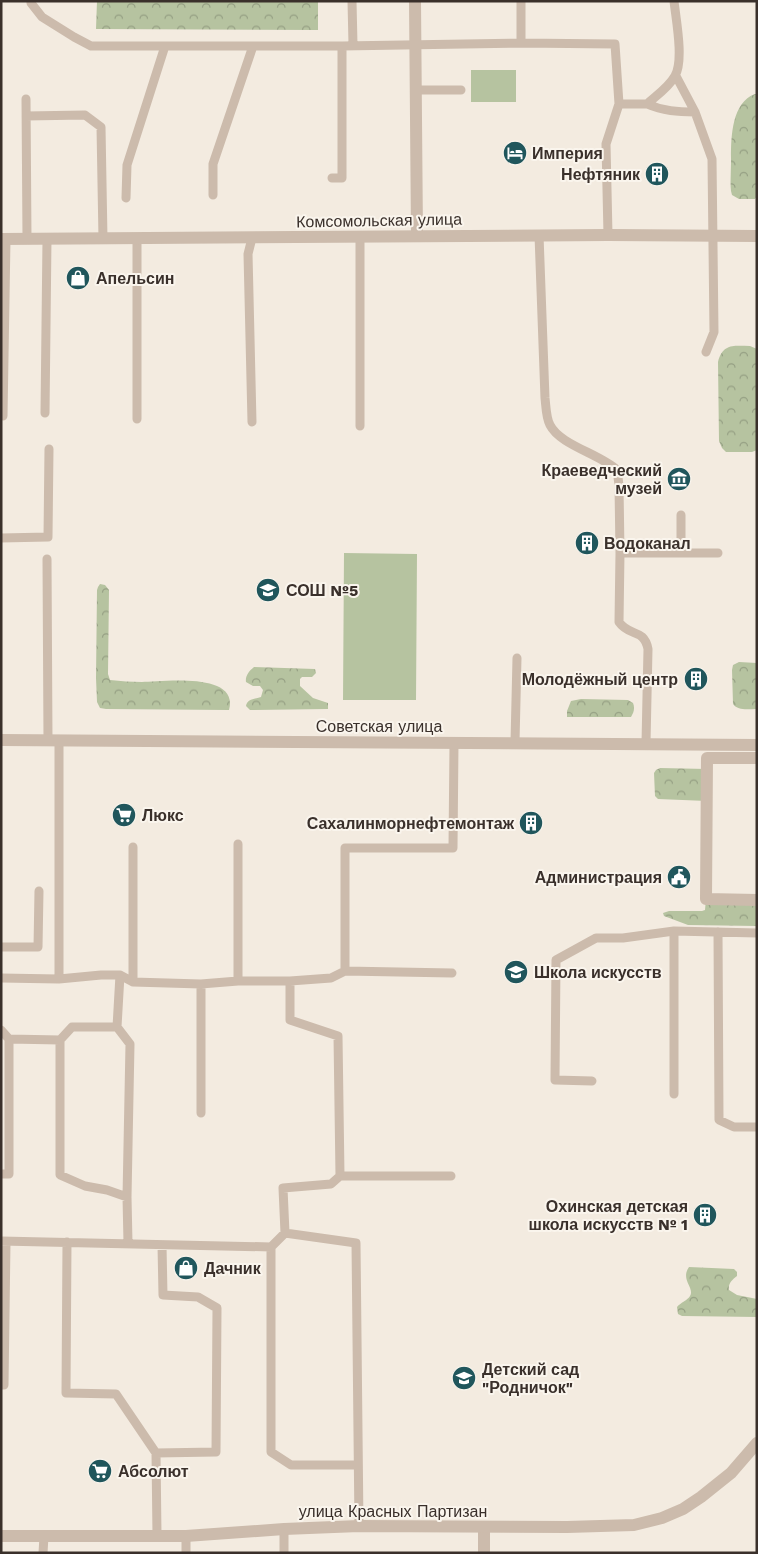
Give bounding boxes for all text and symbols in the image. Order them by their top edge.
hotel icon: Империя [502,140,528,166]
place label: Империя [532,144,603,163]
building icon: Нефтяник [644,161,670,187]
place label: Нефтяник [561,165,641,184]
street label: Комсомольская улица [296,210,462,231]
shop icon: Апельсин [65,265,91,291]
place label: Апельсин [96,269,175,288]
place label: Краеведческий музей [541,461,662,498]
museum icon: Краеведческий музей [666,466,692,492]
building icon: Водоканал [574,530,600,556]
place label: Водоканал [604,534,691,553]
school or university icon: СОШ №5 [255,577,281,603]
place label: СОШ №5 [286,581,358,600]
building icon: Молодёжный центр [683,666,709,692]
place label: Молодёжный центр [522,670,678,689]
street label: Советская улица [316,717,442,736]
supermarket icon: Люкс [111,802,137,828]
place label: Люкс [142,806,184,825]
building icon: Сахалинморнефтемонтаж [518,810,544,836]
place label: Сахалинморнефтемонтаж [307,814,515,833]
public building icon: Администрация [666,864,692,890]
place label: Администрация [535,868,662,887]
school or university icon: Школа искусств [503,959,529,985]
place label: Школа искусств [534,963,662,982]
place label: Охинская детская школа искусств № 1 [529,1197,688,1234]
building icon: Охинская детская школа искусств № 1 [692,1202,718,1228]
shop icon: Дачник [173,1255,199,1281]
place label: Дачник [204,1259,262,1278]
place label: Детский сад "Родничок" [482,1360,579,1397]
school or university icon: Детский сад "Родничок" [451,1365,477,1391]
supermarket icon: Абсолют [87,1458,113,1484]
place label: Абсолют [118,1462,189,1481]
street label: улица Красных Партизан [299,1502,487,1521]

